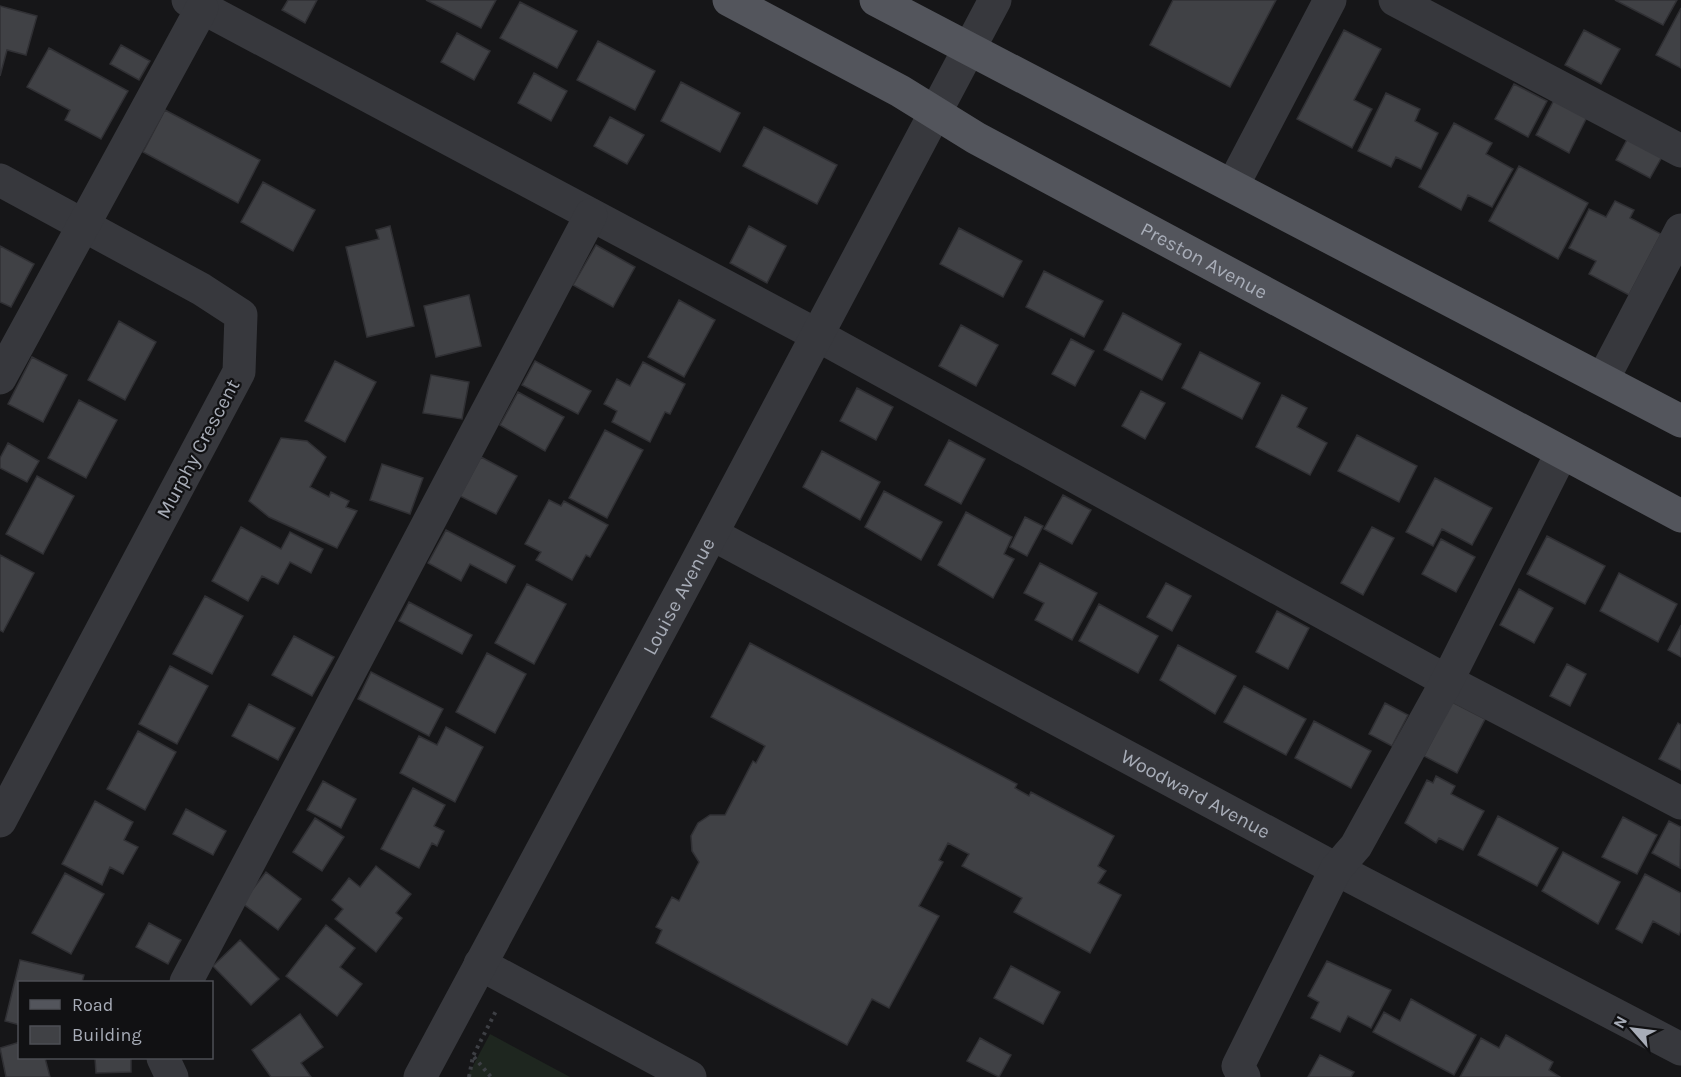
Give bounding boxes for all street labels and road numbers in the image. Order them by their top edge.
street label: Preston Avenue [1137,217,1271,304]
street label: Murphy Crescent [152,375,245,523]
street label: Louise Avenue [638,533,719,659]
street label: Woodward Avenue [1117,744,1274,843]

